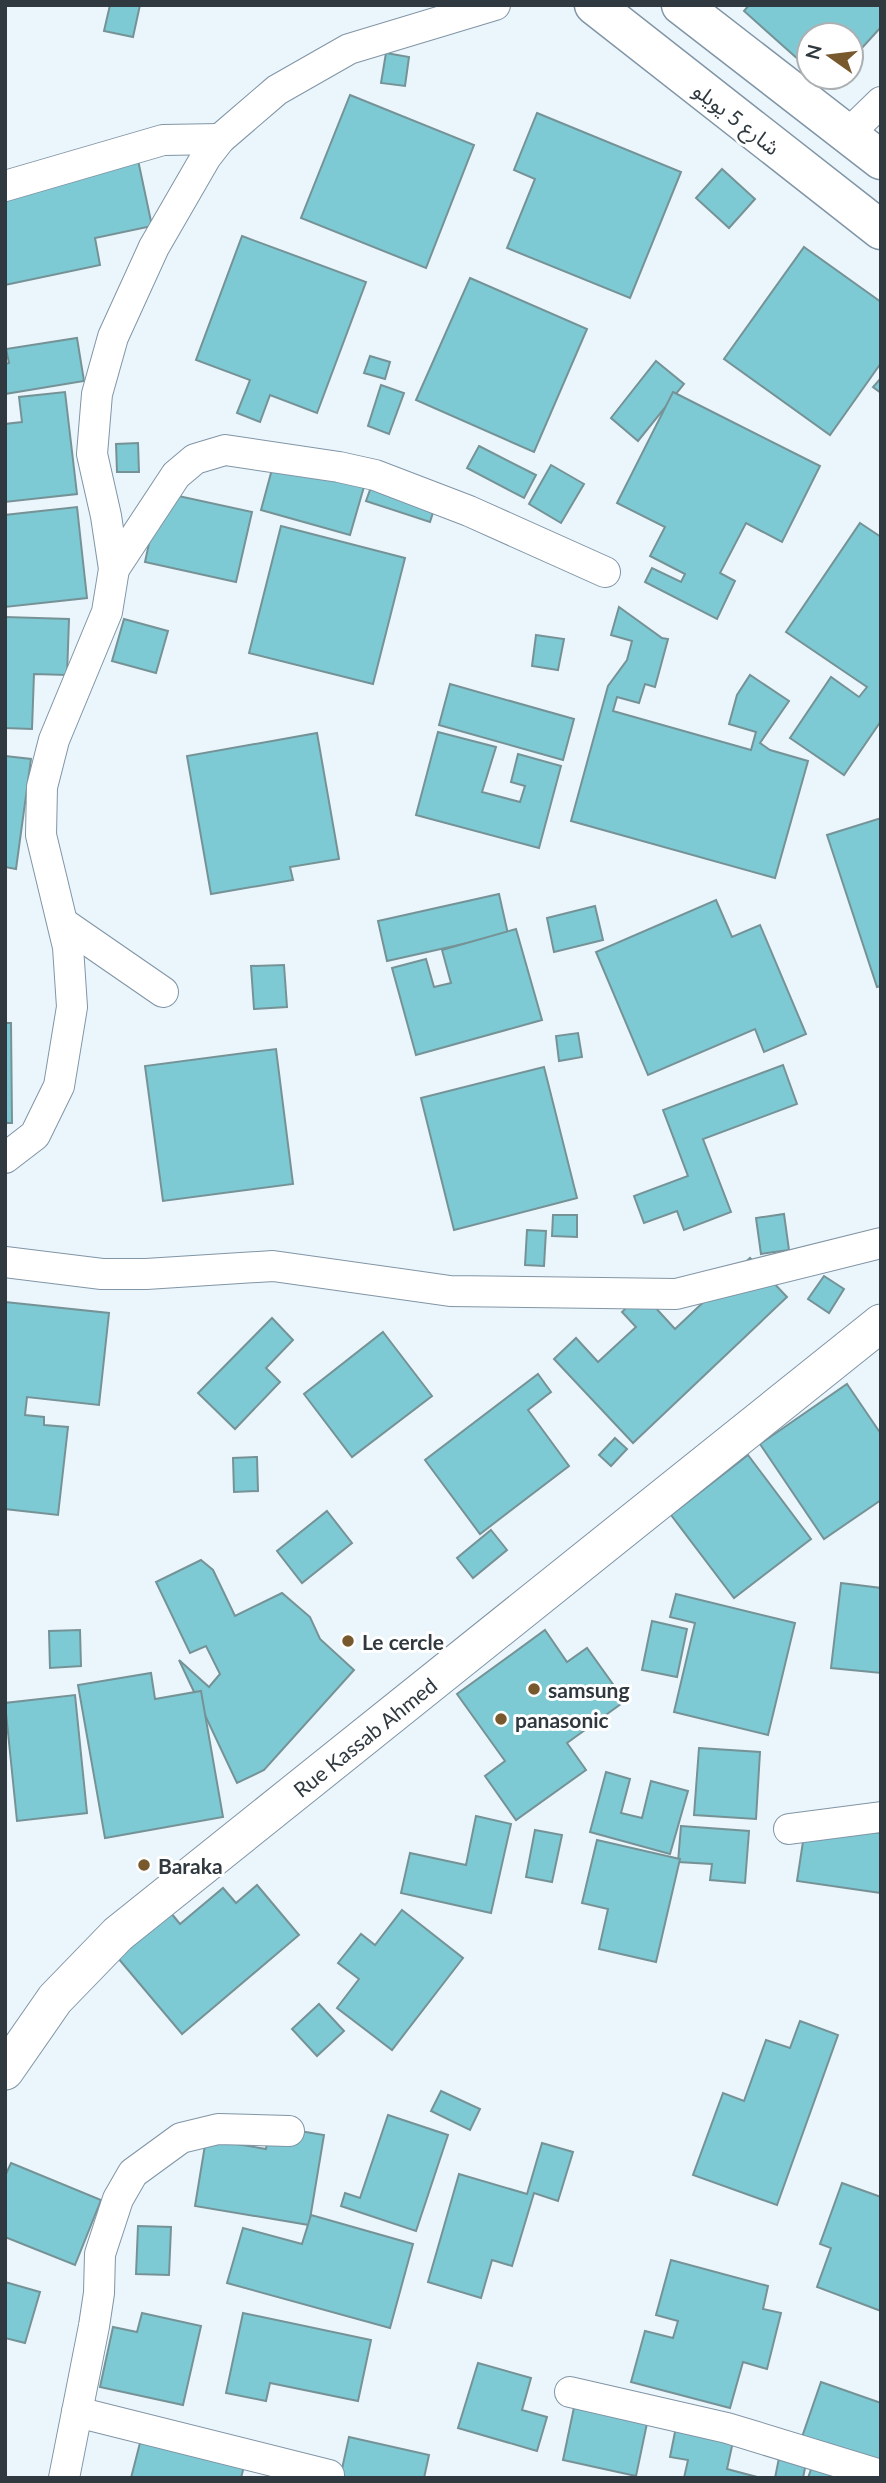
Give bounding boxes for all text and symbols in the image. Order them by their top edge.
north arrow [795,21,865,91]
text: N [800,42,826,62]
street label: شارع 5 يويلو [686,77,785,163]
place label: Le cercle [362,1629,444,1654]
marker: Le cercle [340,1633,356,1649]
street label: Rue Kassab Ahmed [288,1672,441,1801]
place label: samsung [548,1677,629,1702]
marker: samsung [526,1681,542,1697]
place label: panasonic [515,1707,609,1732]
marker: panasonic [493,1711,509,1727]
place label: Baraka [158,1853,223,1878]
marker: Baraka [136,1857,152,1873]

